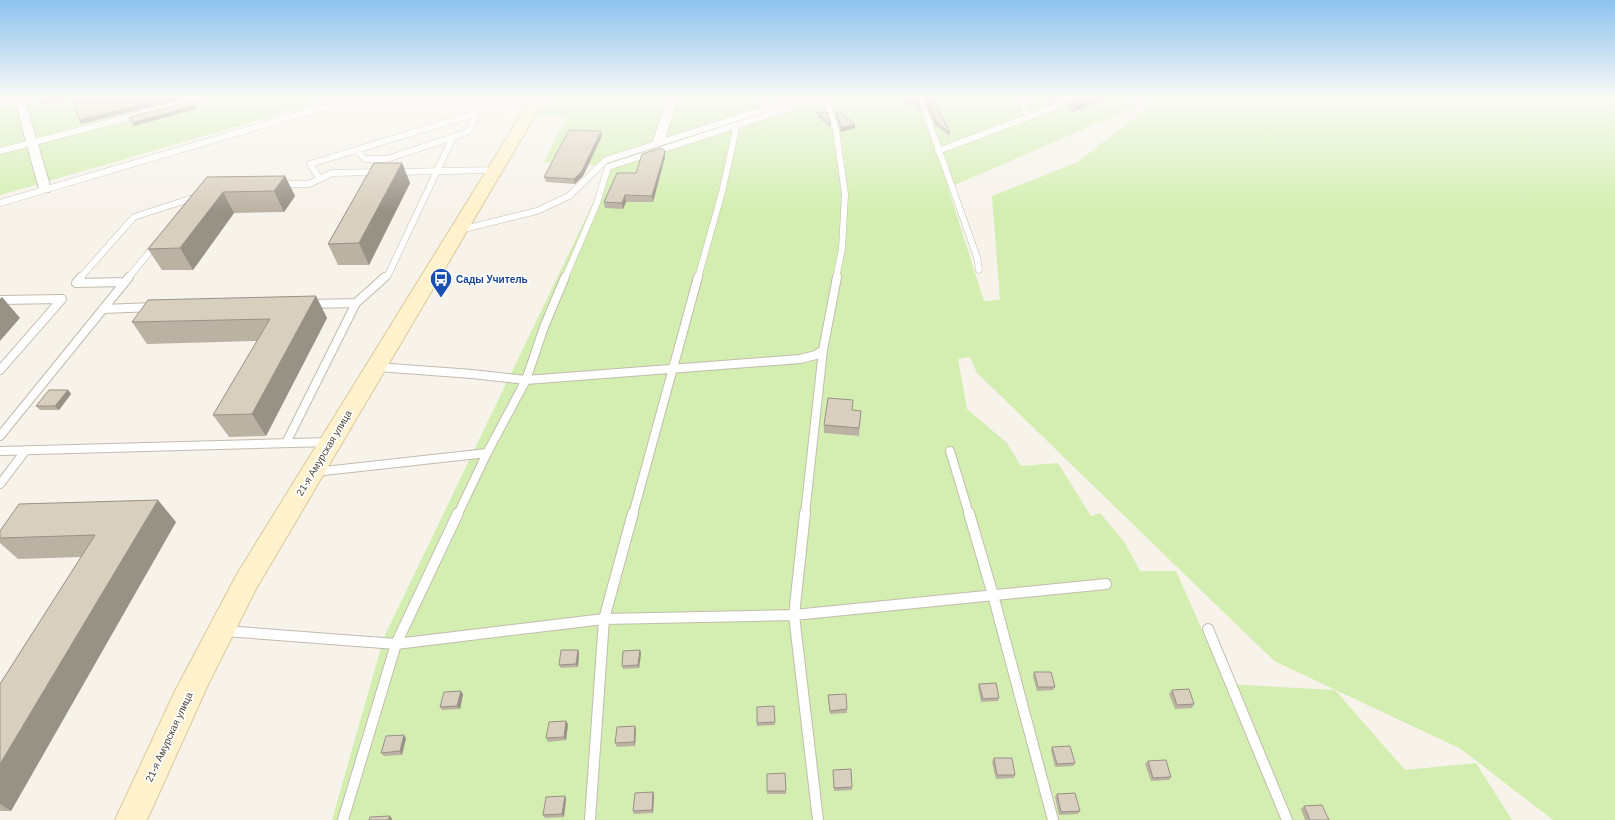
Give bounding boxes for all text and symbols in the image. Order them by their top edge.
bus stop icon: Сады Учитель [428,266,454,299]
place label: Сады Учитель [456,274,528,285]
street label: 21-я Амурская улица [294,408,354,498]
street label: 21-я Амурская улица [143,690,195,784]

